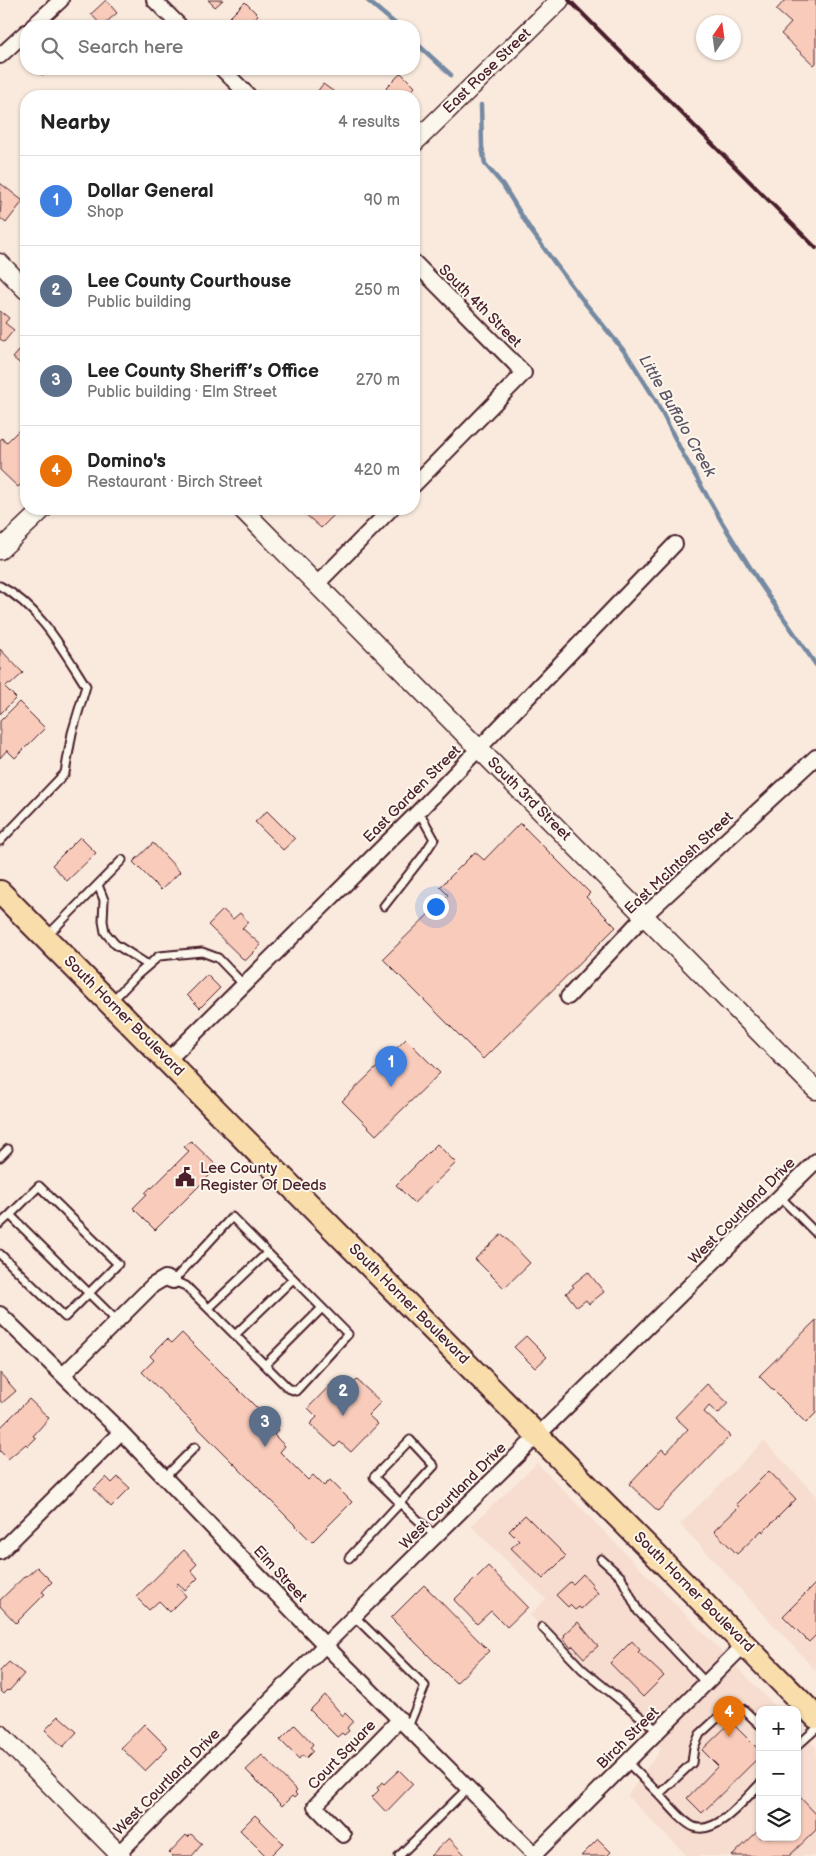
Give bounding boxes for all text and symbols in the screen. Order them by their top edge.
north arrow [696,15,741,60]
search box [20,20,420,75]
street label: East Rose Street [439,24,535,118]
icon: search [38,34,66,62]
text: Search here [78,36,183,59]
text: Nearby [40,110,110,135]
text: 4 results [338,113,400,132]
text: Dollar General [87,180,213,203]
text: 1 [53,191,59,210]
text: 90 m [364,191,400,210]
text: Shop [87,203,124,222]
street label: South 4th Street [434,260,526,352]
text: Lee County Courthouse [87,270,291,293]
text: 2 [51,281,61,300]
text: 250 m [354,281,400,300]
text: Public building [87,293,191,312]
water label: Little Buffalo Creek [634,352,720,481]
text: Lee County Sheriff’s Office [87,360,319,383]
text: 3 [51,371,61,390]
text: 270 m [356,371,400,390]
text: Public building · Elm Street [87,383,277,402]
text: Domino's [87,450,166,473]
text: 4 [51,461,61,480]
text: 420 m [354,461,400,480]
text: Restaurant · Birch Street [87,473,263,492]
street label: East Garden Street [359,741,465,847]
street label: South 3rd Street [483,753,575,845]
street label: East McIntosh Street [621,807,738,918]
your location [423,894,449,920]
street label: South Horner Boulevard [60,952,188,1080]
pin: 1 [375,1046,407,1087]
street label: West Courtland Drive [685,1153,800,1268]
place label: Lee County Register Of Deeds [200,1159,327,1195]
public building icon: Lee County Register Of Deeds [174,1166,196,1188]
street label: South Horner Boulevard [345,1240,473,1368]
pin: 2 [327,1375,359,1416]
pin: 3 [249,1406,281,1447]
street label: West Courtland Drive [396,1438,511,1553]
street label: South Horner Boulevard [630,1528,758,1656]
street label: Elm Street [249,1542,311,1607]
pin: 4 [713,1696,745,1737]
street label: Birch Street [593,1703,663,1773]
map controls [756,1706,801,1841]
button: + [756,1706,801,1751]
street label: Court Square [304,1716,380,1794]
street label: West Courtland Drive [110,1724,225,1839]
button: − [756,1751,801,1796]
button: layers [756,1796,801,1841]

